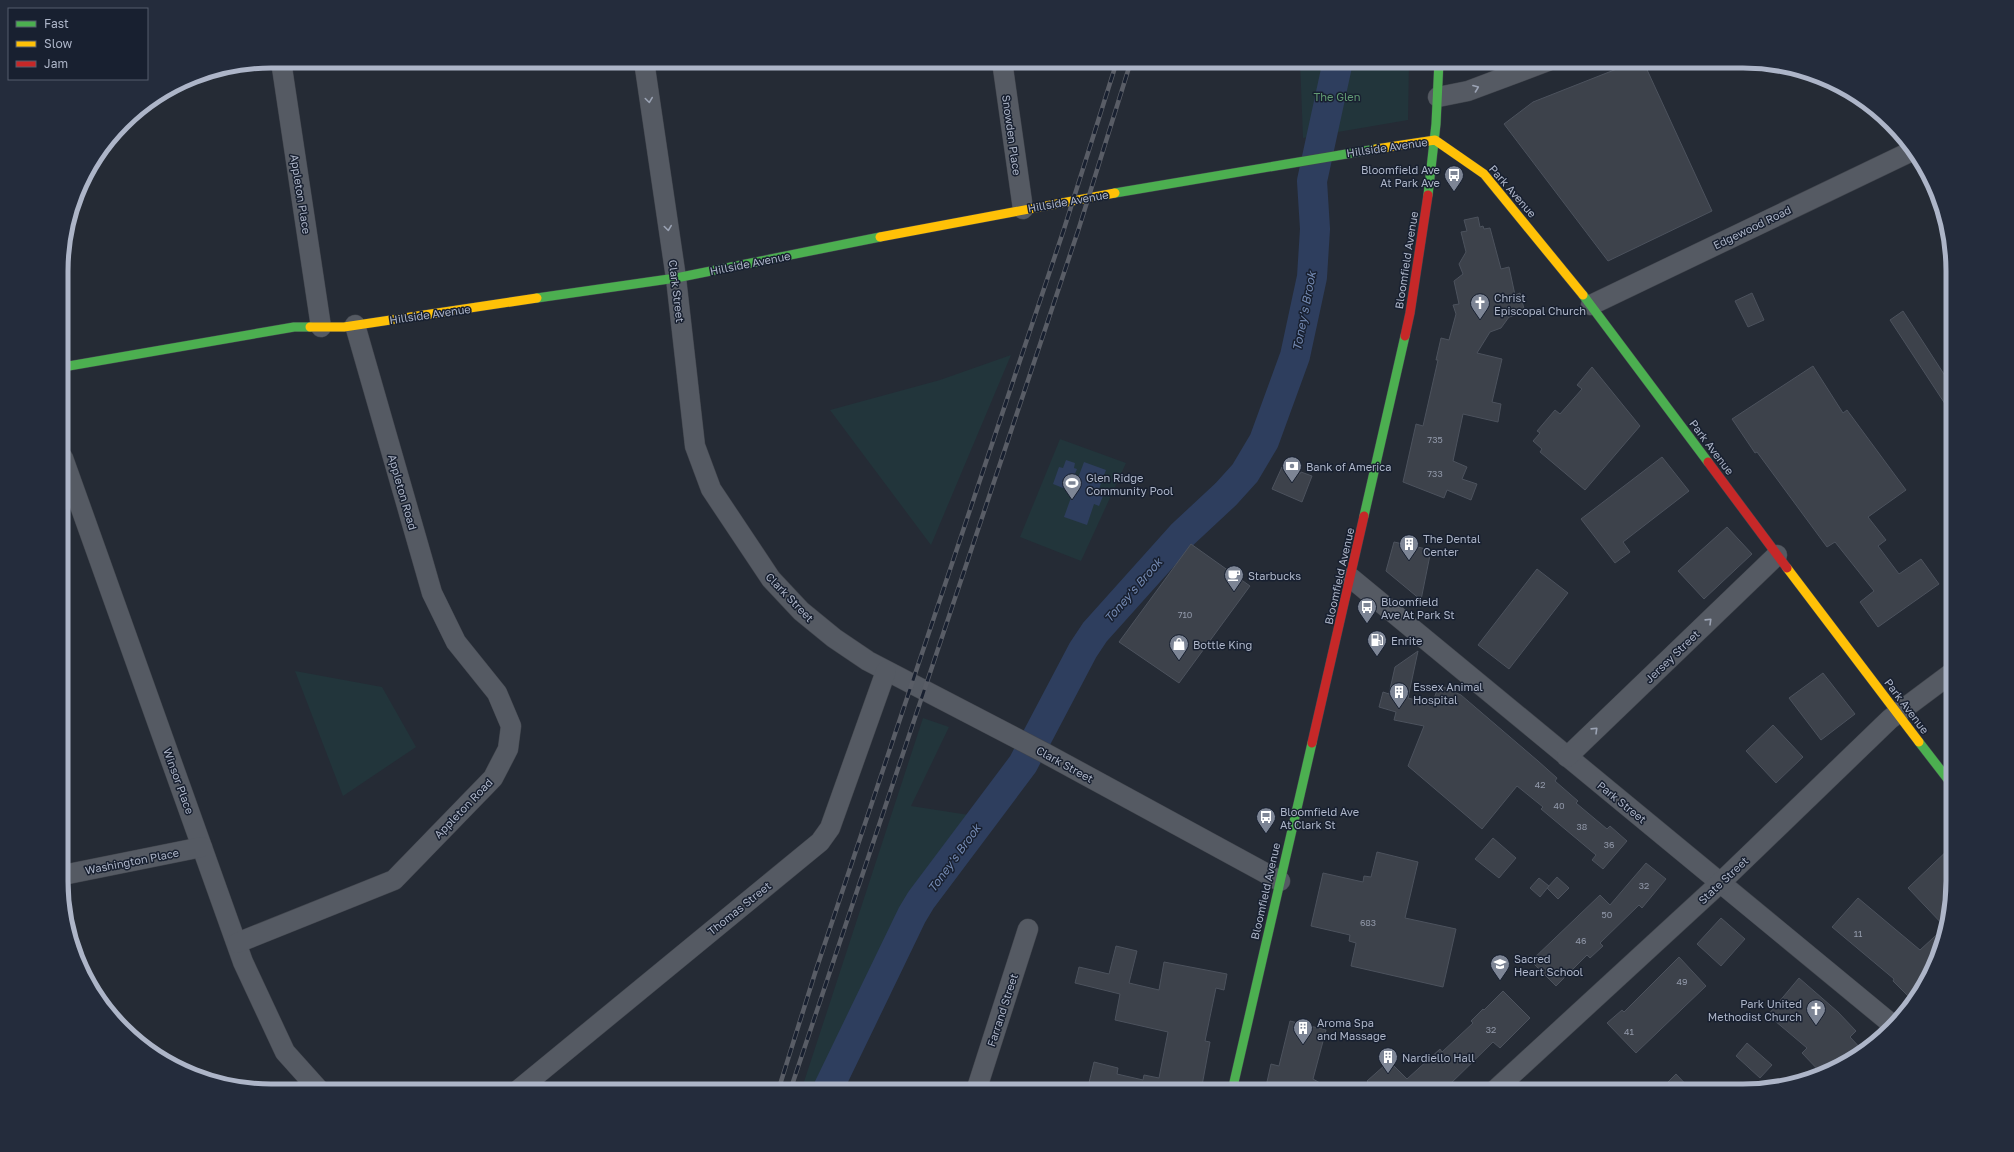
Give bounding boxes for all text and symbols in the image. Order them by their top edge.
legend [8,8,148,80]
text: Fast [44,16,69,31]
text: Slow [44,36,72,51]
text: Jam [44,56,68,71]
one-way arrow [1472,85,1479,93]
park label: The Glen [1313,90,1361,103]
street label: Snowden Place [1000,94,1024,176]
one-way arrow [644,97,653,103]
street label: Hillside Avenue [1346,135,1428,159]
street label: Appleton Place [288,153,314,235]
street label: Park Avenue [1487,162,1539,220]
place label: Bloomfield Ave At Park Ave [1361,163,1440,189]
bus stop icon: Bloomfield Ave At Park Ave [1443,164,1465,192]
street label: Hillside Avenue [1027,187,1109,215]
street label: Edgewood Road [1711,203,1793,251]
street label: Bloomfield Avenue [1392,210,1420,310]
one-way arrow [663,225,672,231]
street label: Hillside Avenue [709,249,791,277]
street label: Clark Street [667,259,687,323]
water label: Toney's Brook [1289,269,1319,352]
place label: Christ Episcopal Church [1494,291,1586,317]
church icon: Christ Episcopal Church [1469,292,1491,320]
street label: Hillside Avenue [389,302,471,326]
street label: Park Avenue [1687,417,1737,477]
house number: 735 [1427,434,1443,445]
street label: Appleton Road [386,453,420,531]
bank icon: Bank of America [1281,455,1303,483]
place label: Bank of America [1306,460,1392,473]
house number: 733 [1427,468,1443,479]
place label: Glen Ridge Community Pool [1086,471,1174,497]
sports icon: Glen Ridge Community Pool [1061,472,1083,500]
street label: Bloomfield Avenue [1322,526,1356,626]
place label: The Dental Center [1423,532,1481,558]
building icon: The Dental Center [1398,533,1420,561]
water label: Toney's Brook [1101,554,1166,625]
cafe icon: Starbucks [1223,564,1245,592]
place label: Starbucks [1248,569,1301,582]
street label: Clark Street [763,570,817,624]
place label: Bloomfield Ave At Park St [1381,595,1455,621]
bus stop icon: Bloomfield Ave At Park St [1356,596,1378,624]
house number: 710 [1178,609,1193,620]
one-way arrow [1704,618,1712,626]
street label: Jersey Street [1642,627,1702,685]
fuel station icon: Enrite [1366,629,1388,657]
shop icon: Bottle King [1168,633,1190,661]
place label: Enrite [1391,634,1423,647]
place label: Bottle King [1193,638,1252,651]
street label: Park Avenue [1882,676,1932,736]
place label: Essex Animal Hospital [1413,680,1483,706]
building icon: Essex Animal Hospital [1388,681,1410,709]
one-way arrow [1590,727,1598,735]
street label: Clark Street [1034,743,1096,785]
street label: Winsor Place [161,746,197,816]
street label: Appleton Road [431,775,495,841]
street label: Park Street [1595,778,1649,826]
house number: 42 [1535,779,1545,790]
house number: 40 [1553,800,1565,811]
place label: Bloomfield Ave At Clark St [1280,805,1359,831]
bus stop icon: Bloomfield Ave At Clark St [1255,806,1277,834]
water label: Toney's Brook [924,820,984,895]
house number: 38 [1577,821,1587,832]
house number: 36 [1604,839,1614,850]
street label: Bloomfield Avenue [1248,841,1282,941]
street label: Washington Place [84,846,180,876]
street label: State Street [1695,854,1751,906]
street label: Thomas Street [705,879,773,937]
house number: 32 [1639,880,1649,891]
house number: 50 [1602,909,1613,920]
house number: 683 [1360,917,1376,928]
house number: 11 [1854,928,1863,939]
house number: 46 [1576,935,1586,946]
place label: Sacred Heart School [1514,952,1584,978]
school or university icon: Sacred Heart School [1489,953,1511,981]
street label: Farrand Street [984,972,1020,1048]
house number: 49 [1677,976,1687,987]
place label: Park United Methodist Church [1708,997,1802,1023]
church icon: Park United Methodist Church [1805,998,1827,1026]
place label: Aroma Spa and Massage [1317,1016,1386,1042]
building icon: Aroma Spa and Massage [1292,1017,1314,1045]
house number: 32 [1486,1024,1496,1035]
house number: 41 [1624,1026,1635,1037]
building icon: Nardiello Hall [1377,1046,1399,1074]
place label: Nardiello Hall [1402,1051,1475,1064]

